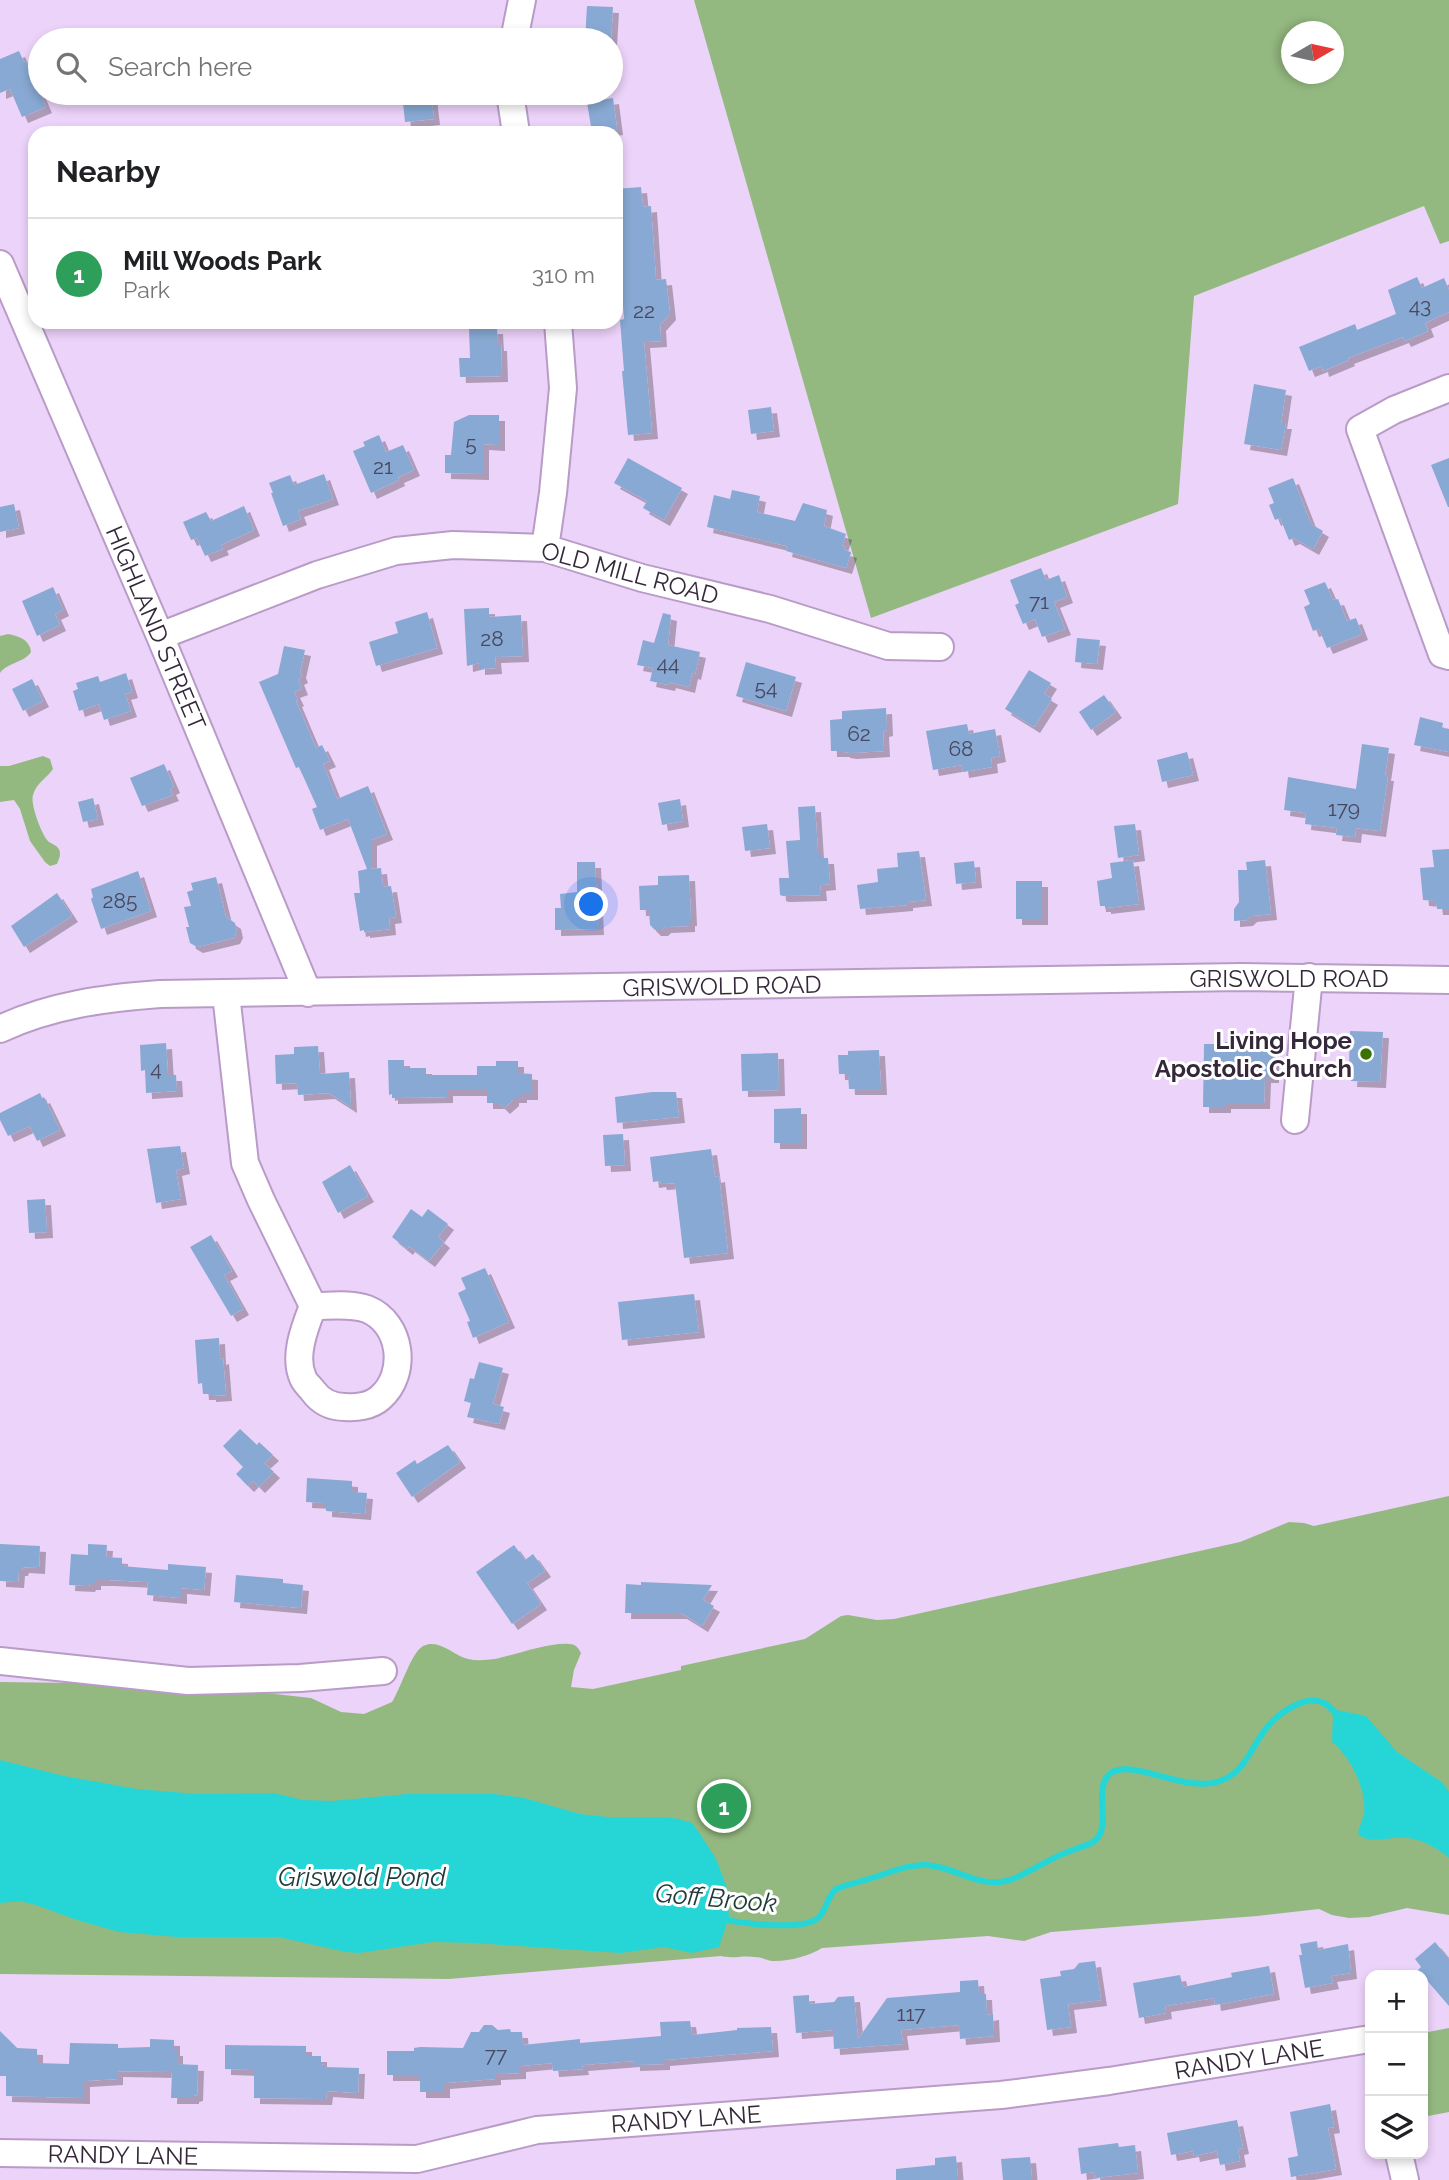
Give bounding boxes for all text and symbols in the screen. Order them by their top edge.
north arrow [1281,21,1344,84]
search box [28,28,623,105]
icon: search [52,48,90,86]
text: Search here [108,52,252,82]
text: Nearby [56,154,160,189]
text: Mill Woods Park [123,246,322,276]
text: 1 [73,261,85,288]
text: 310 m [532,261,595,288]
text: Park [123,276,170,303]
house number: 43 [1409,293,1431,318]
house number: 22 [633,298,655,323]
house number: 5 [465,431,477,456]
house number: 21 [373,454,393,479]
street label: HIGHLAND STREET [100,521,212,735]
street label: OLD MILL ROAD [538,535,722,611]
house number: 71 [1029,589,1049,614]
house number: 28 [480,626,504,651]
house number: 44 [657,651,679,676]
house number: 54 [755,675,777,700]
house number: 62 [847,721,871,746]
house number: 68 [948,736,974,761]
house number: 179 [1328,796,1360,821]
your location [574,887,608,921]
house number: 285 [103,888,137,913]
street label: GRISWOLD ROAD [1189,964,1389,993]
street label: GRISWOLD ROAD [622,970,822,1002]
place label: Living Hope Apostolic Church [1155,1026,1352,1083]
marker: Living Hope Apostolic Church [1358,1046,1374,1062]
house number: 4 [150,1056,162,1081]
pin: 1 [701,1780,747,1832]
water label: Griswold Pond [278,1862,446,1892]
water label: Goff Brook [654,1878,778,1918]
map controls [1365,1970,1428,2159]
button: + [1365,1970,1428,2033]
house number: 117 [896,2001,926,2026]
street label: RANDY LANE [1172,2033,1326,2085]
button: − [1365,2033,1428,2096]
house number: 77 [485,2042,508,2067]
button: layers [1365,2096,1428,2159]
street label: RANDY LANE [610,2099,762,2139]
street label: RANDY LANE [47,2139,199,2171]

